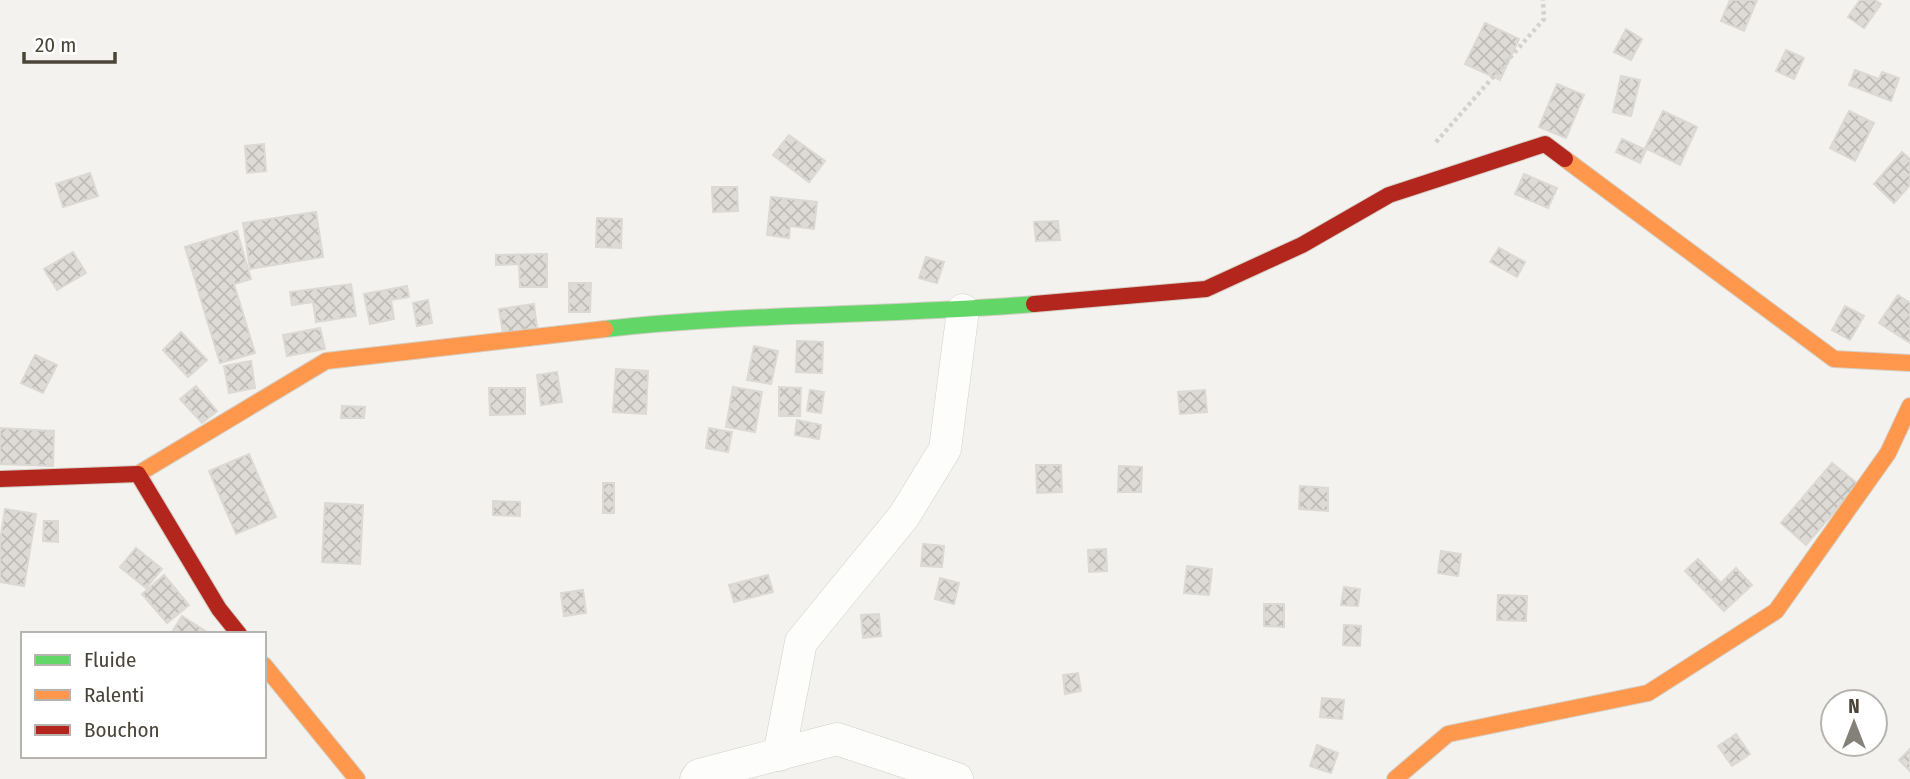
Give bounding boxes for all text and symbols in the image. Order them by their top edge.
scale bar [24,21,116,65]
text: 20 m [35,32,76,58]
legend [21,632,266,758]
text: Fluide [84,647,136,673]
text: Ralenti [84,682,144,708]
north arrow [1819,688,1889,758]
text: N [1848,695,1860,718]
text: Bouchon [84,717,160,743]

